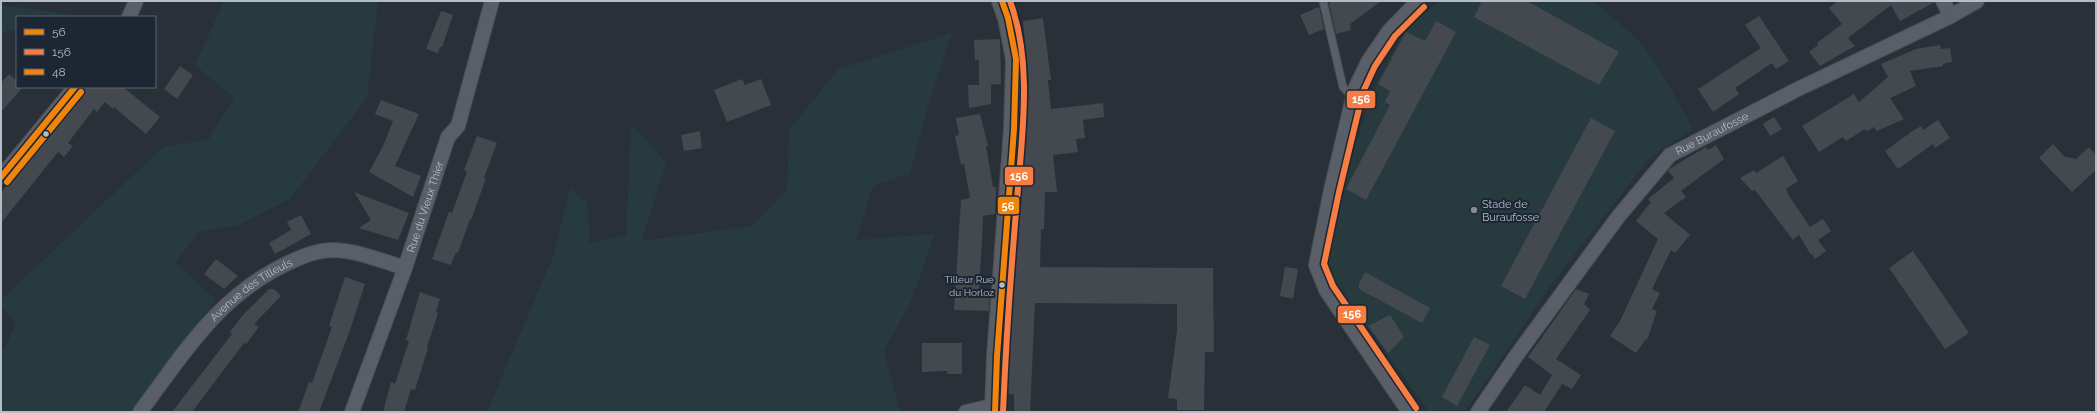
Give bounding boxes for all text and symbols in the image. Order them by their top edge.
legend [16,16,156,88]
text: 56 [52,25,66,39]
text: 156 [52,45,71,59]
text: 48 [52,65,66,79]
line badge: 156 [1346,90,1376,109]
text: 156 [1352,93,1370,106]
street label: Rue Buraufosse [1673,109,1751,158]
unlabelled marker [41,129,51,139]
street label: Rue du Vieux Thier [405,159,447,254]
line badge: 156 [1004,166,1034,186]
text: 156 [1010,170,1028,183]
line badge: 56 [997,196,1020,215]
place label: Stade de Buraufosse [1482,198,1540,224]
text: 56 [1002,200,1015,213]
marker: Stade de Buraufosse [1469,205,1479,215]
street label: Avenue des Tilleuls [208,256,295,324]
place label: Tilleur Rue du Horloz [944,274,994,298]
marker: Tilleur Rue du Horloz [997,280,1007,290]
line badge: 156 [1337,305,1367,324]
text: 156 [1343,308,1361,321]

